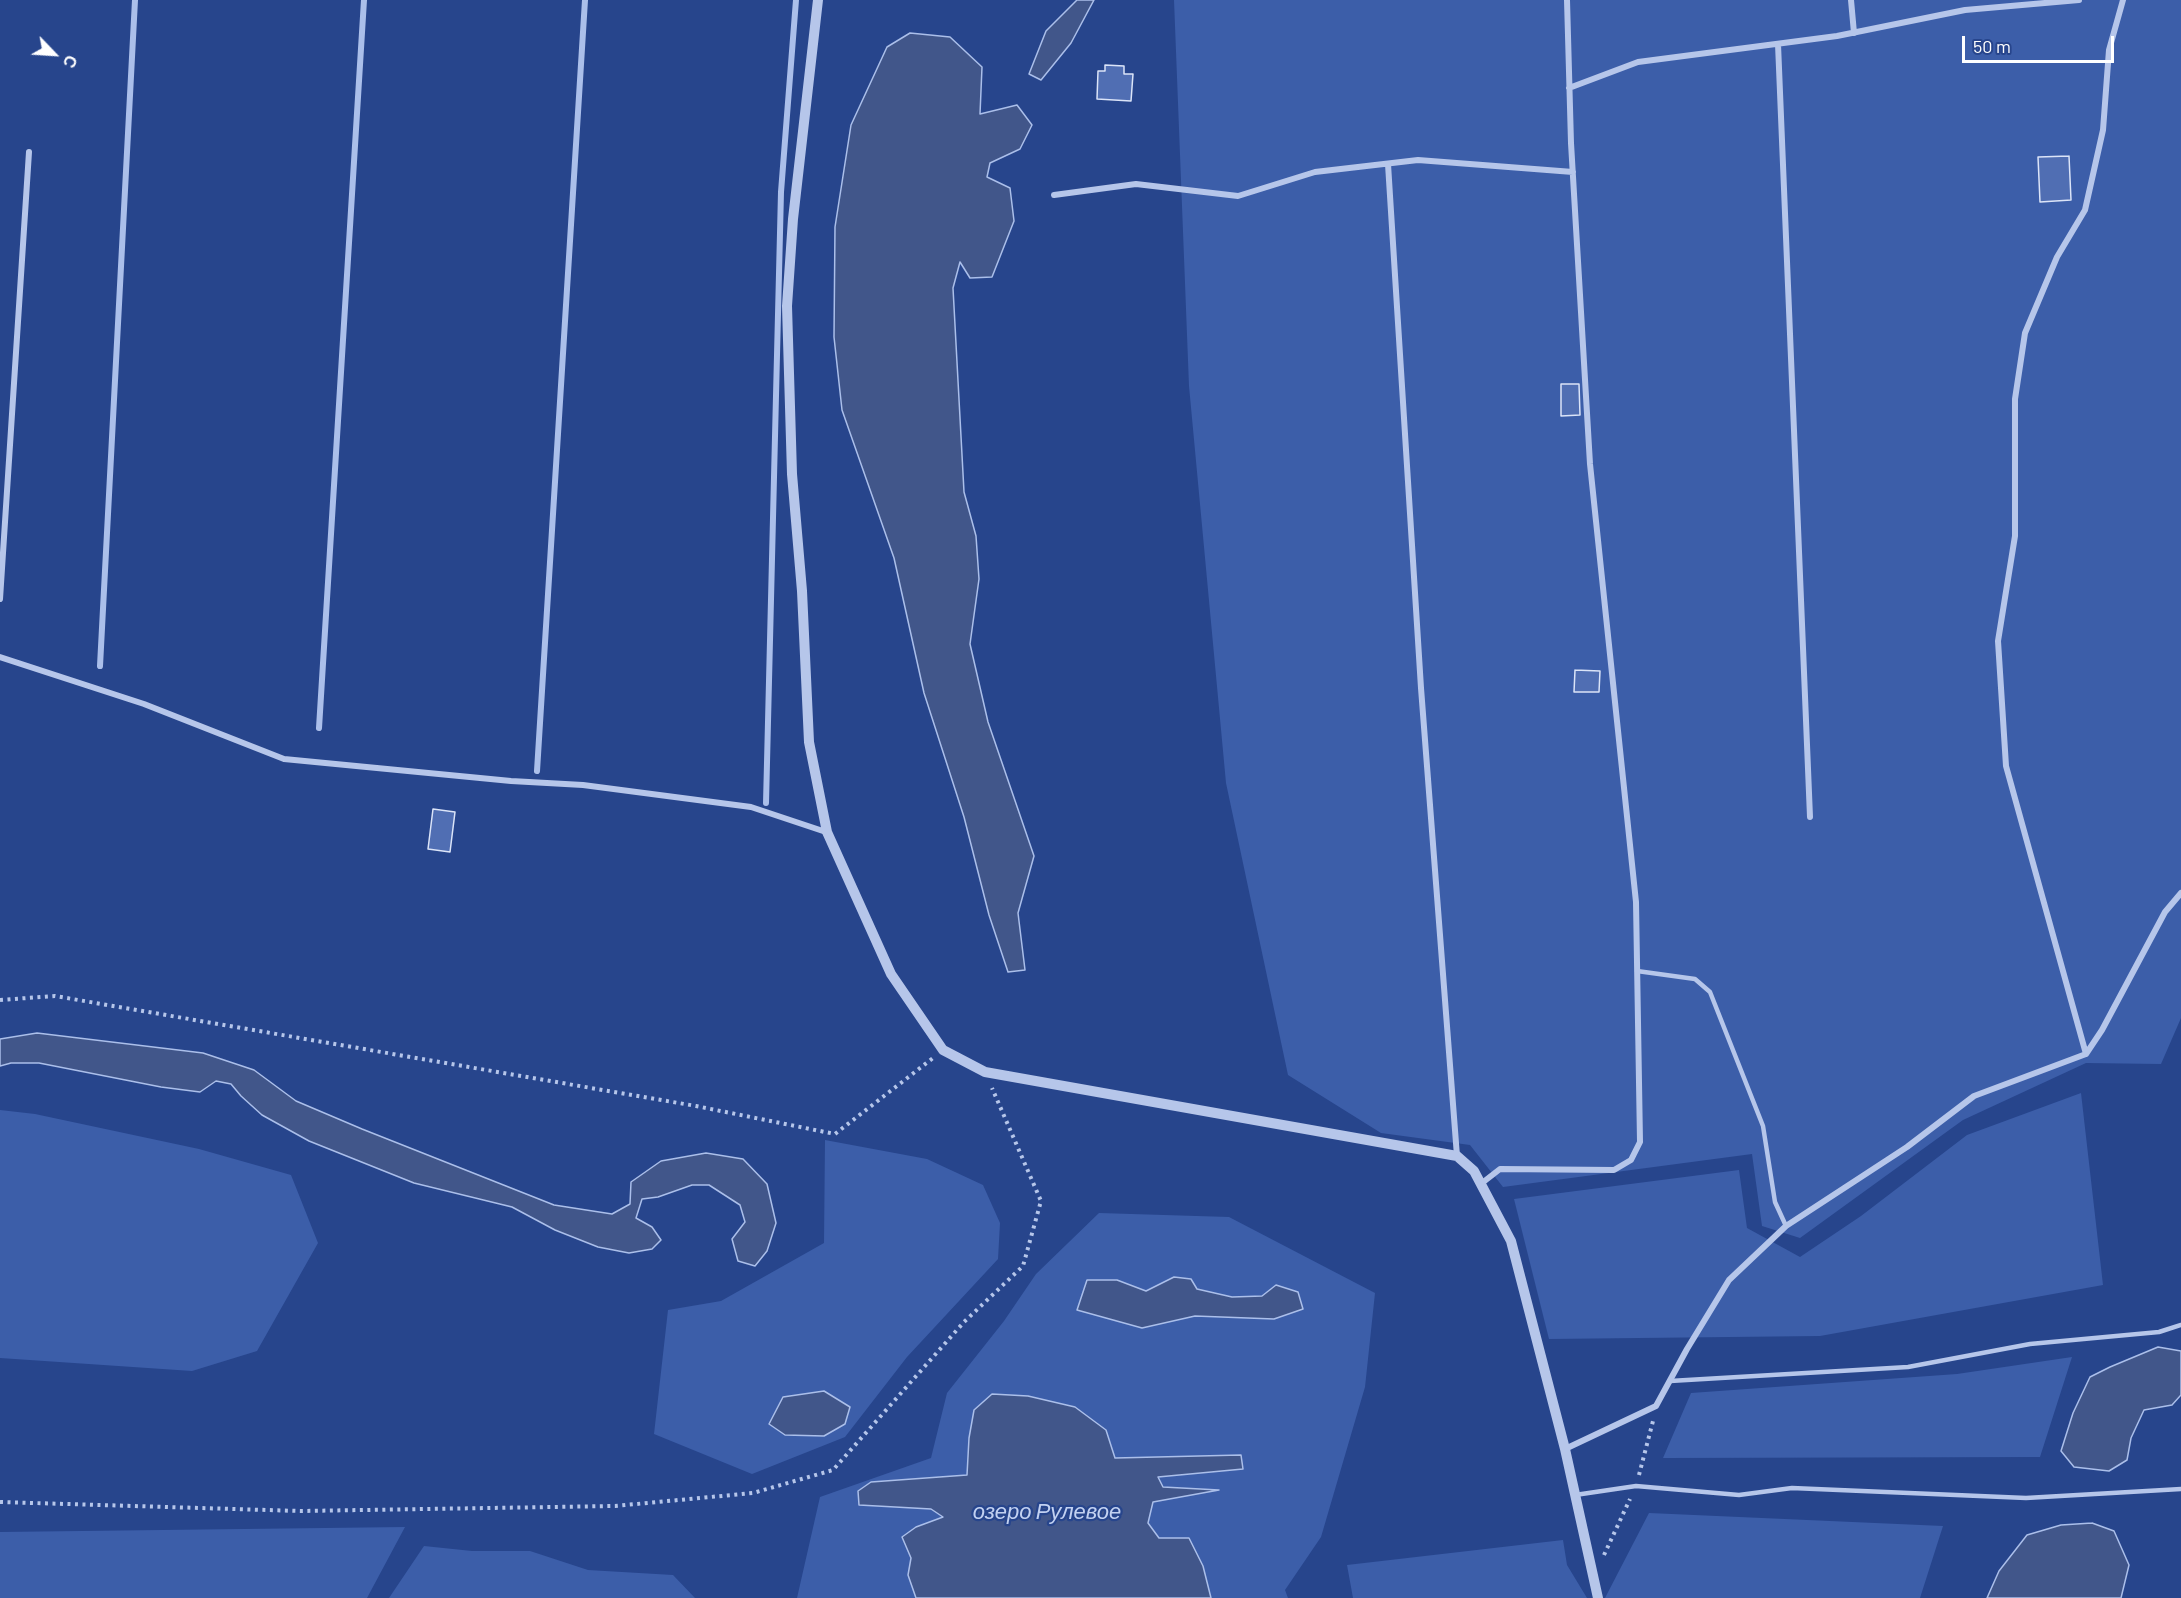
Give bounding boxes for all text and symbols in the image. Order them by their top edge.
north arrow [24,24,84,84]
scale bar [1965,24,2116,62]
text: 50 m [1973,35,2011,57]
text: С [60,53,82,71]
water label: озеро Рулевое [973,1499,1121,1525]

